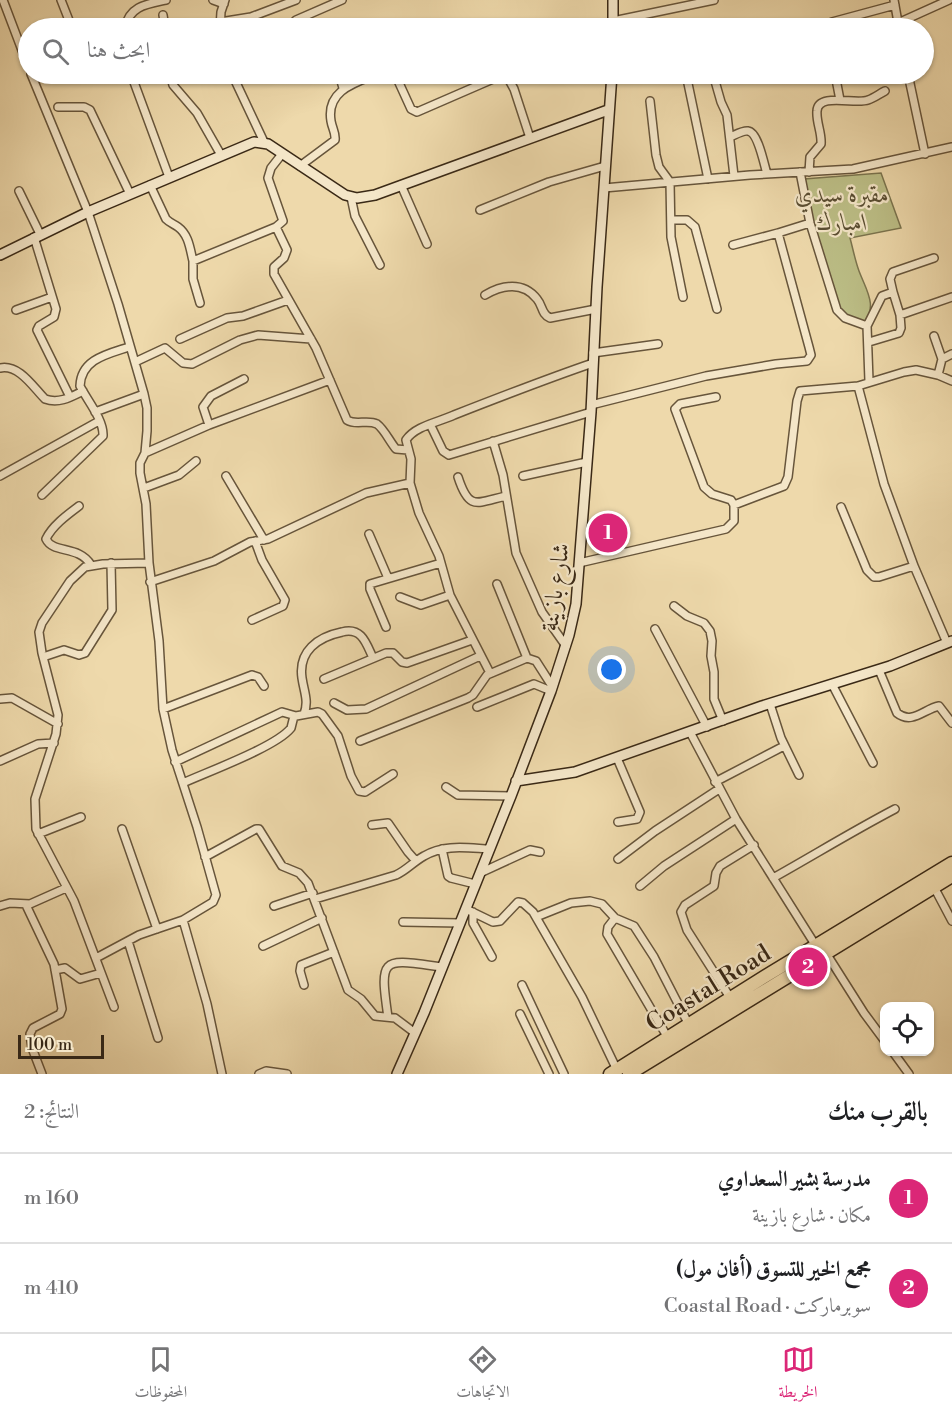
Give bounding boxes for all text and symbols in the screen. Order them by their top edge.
search box [18,18,934,84]
icon: search [39,35,72,68]
text: ابحث هنا [87,37,150,64]
park label: مقبرة سيدي امبارك [795,180,889,238]
pin: 1 [588,510,628,556]
street label: شارع بازينة [535,541,581,634]
your location [597,655,626,684]
street label: Coastal Road [641,938,777,1039]
pin: 2 [788,944,828,990]
map controls [880,1002,934,1056]
button: locate [880,1002,934,1056]
scale bar [18,1032,104,1060]
text: 100 m [27,1035,72,1055]
text: بالقرب منك [828,1096,928,1128]
text: النتائج: 2 [24,1100,79,1125]
text: مدرسة بشير السعداوي [718,1166,871,1193]
text: 160 m [24,1186,79,1211]
text: 1 [904,1186,913,1211]
text: مكان · شارع بازينة [752,1204,871,1229]
text: مجمع الخير للتسوق (أفان مول) [676,1256,871,1283]
text: 410 m [24,1276,79,1301]
text: 2 [902,1276,915,1301]
text: سوبرماركت · Coastal Road [664,1294,871,1319]
tab: المحفوظات [135,1343,187,1407]
tab: الاتجاهات [456,1343,510,1407]
tab: الخريطة [779,1343,818,1407]

